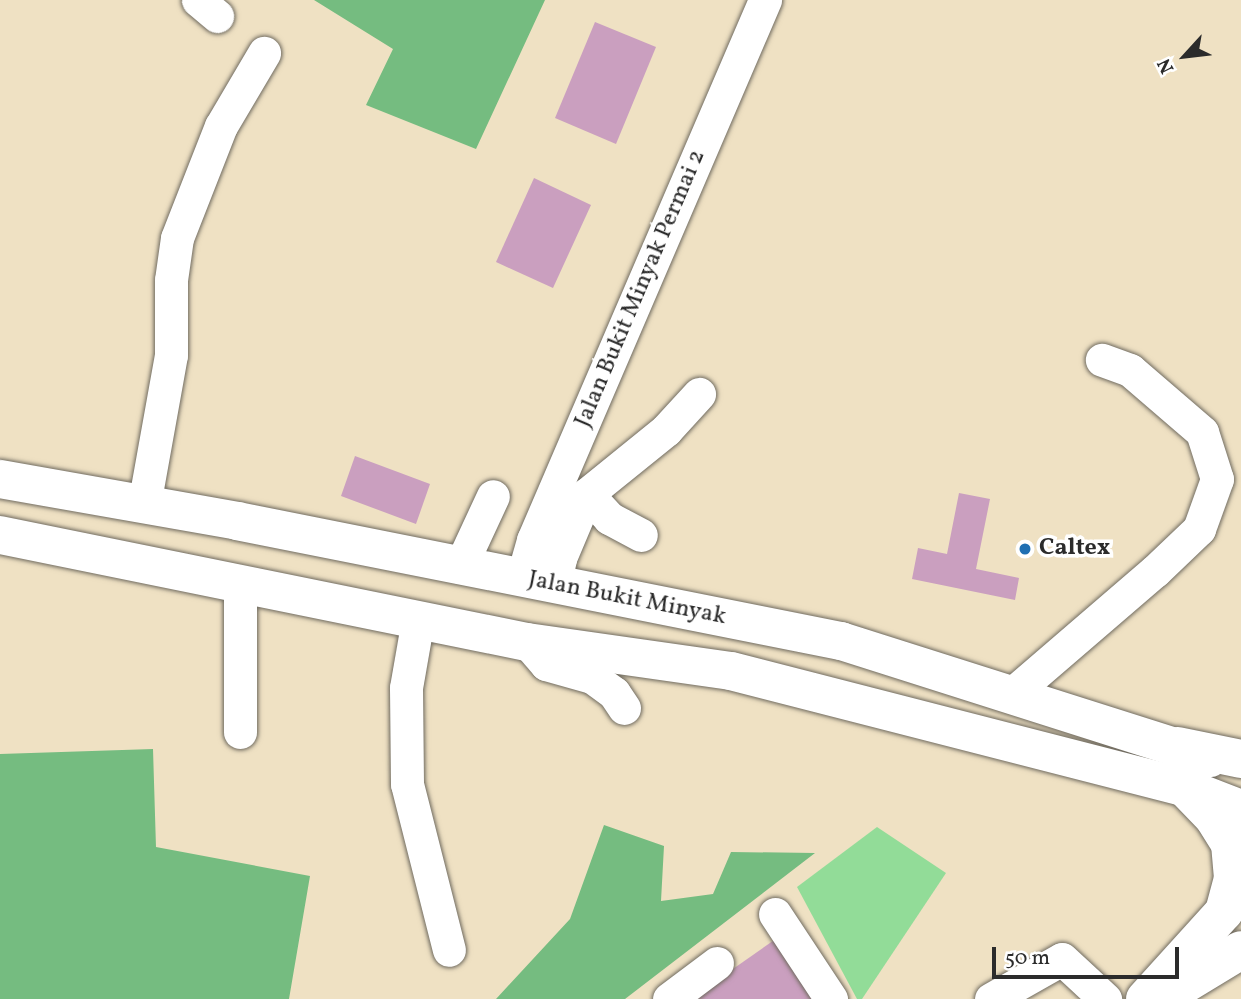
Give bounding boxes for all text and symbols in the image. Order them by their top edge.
north arrow [1150,21,1220,91]
text: N [1152,53,1181,78]
street label: Jalan Bukit Minyak Permai 2 [569,146,713,432]
place label: Caltex [1039,535,1110,563]
marker: Caltex [1017,541,1033,557]
street label: Jalan Bukit Minyak [526,566,728,632]
scale bar [996,932,1183,976]
text: 50 m [1005,944,1050,973]

